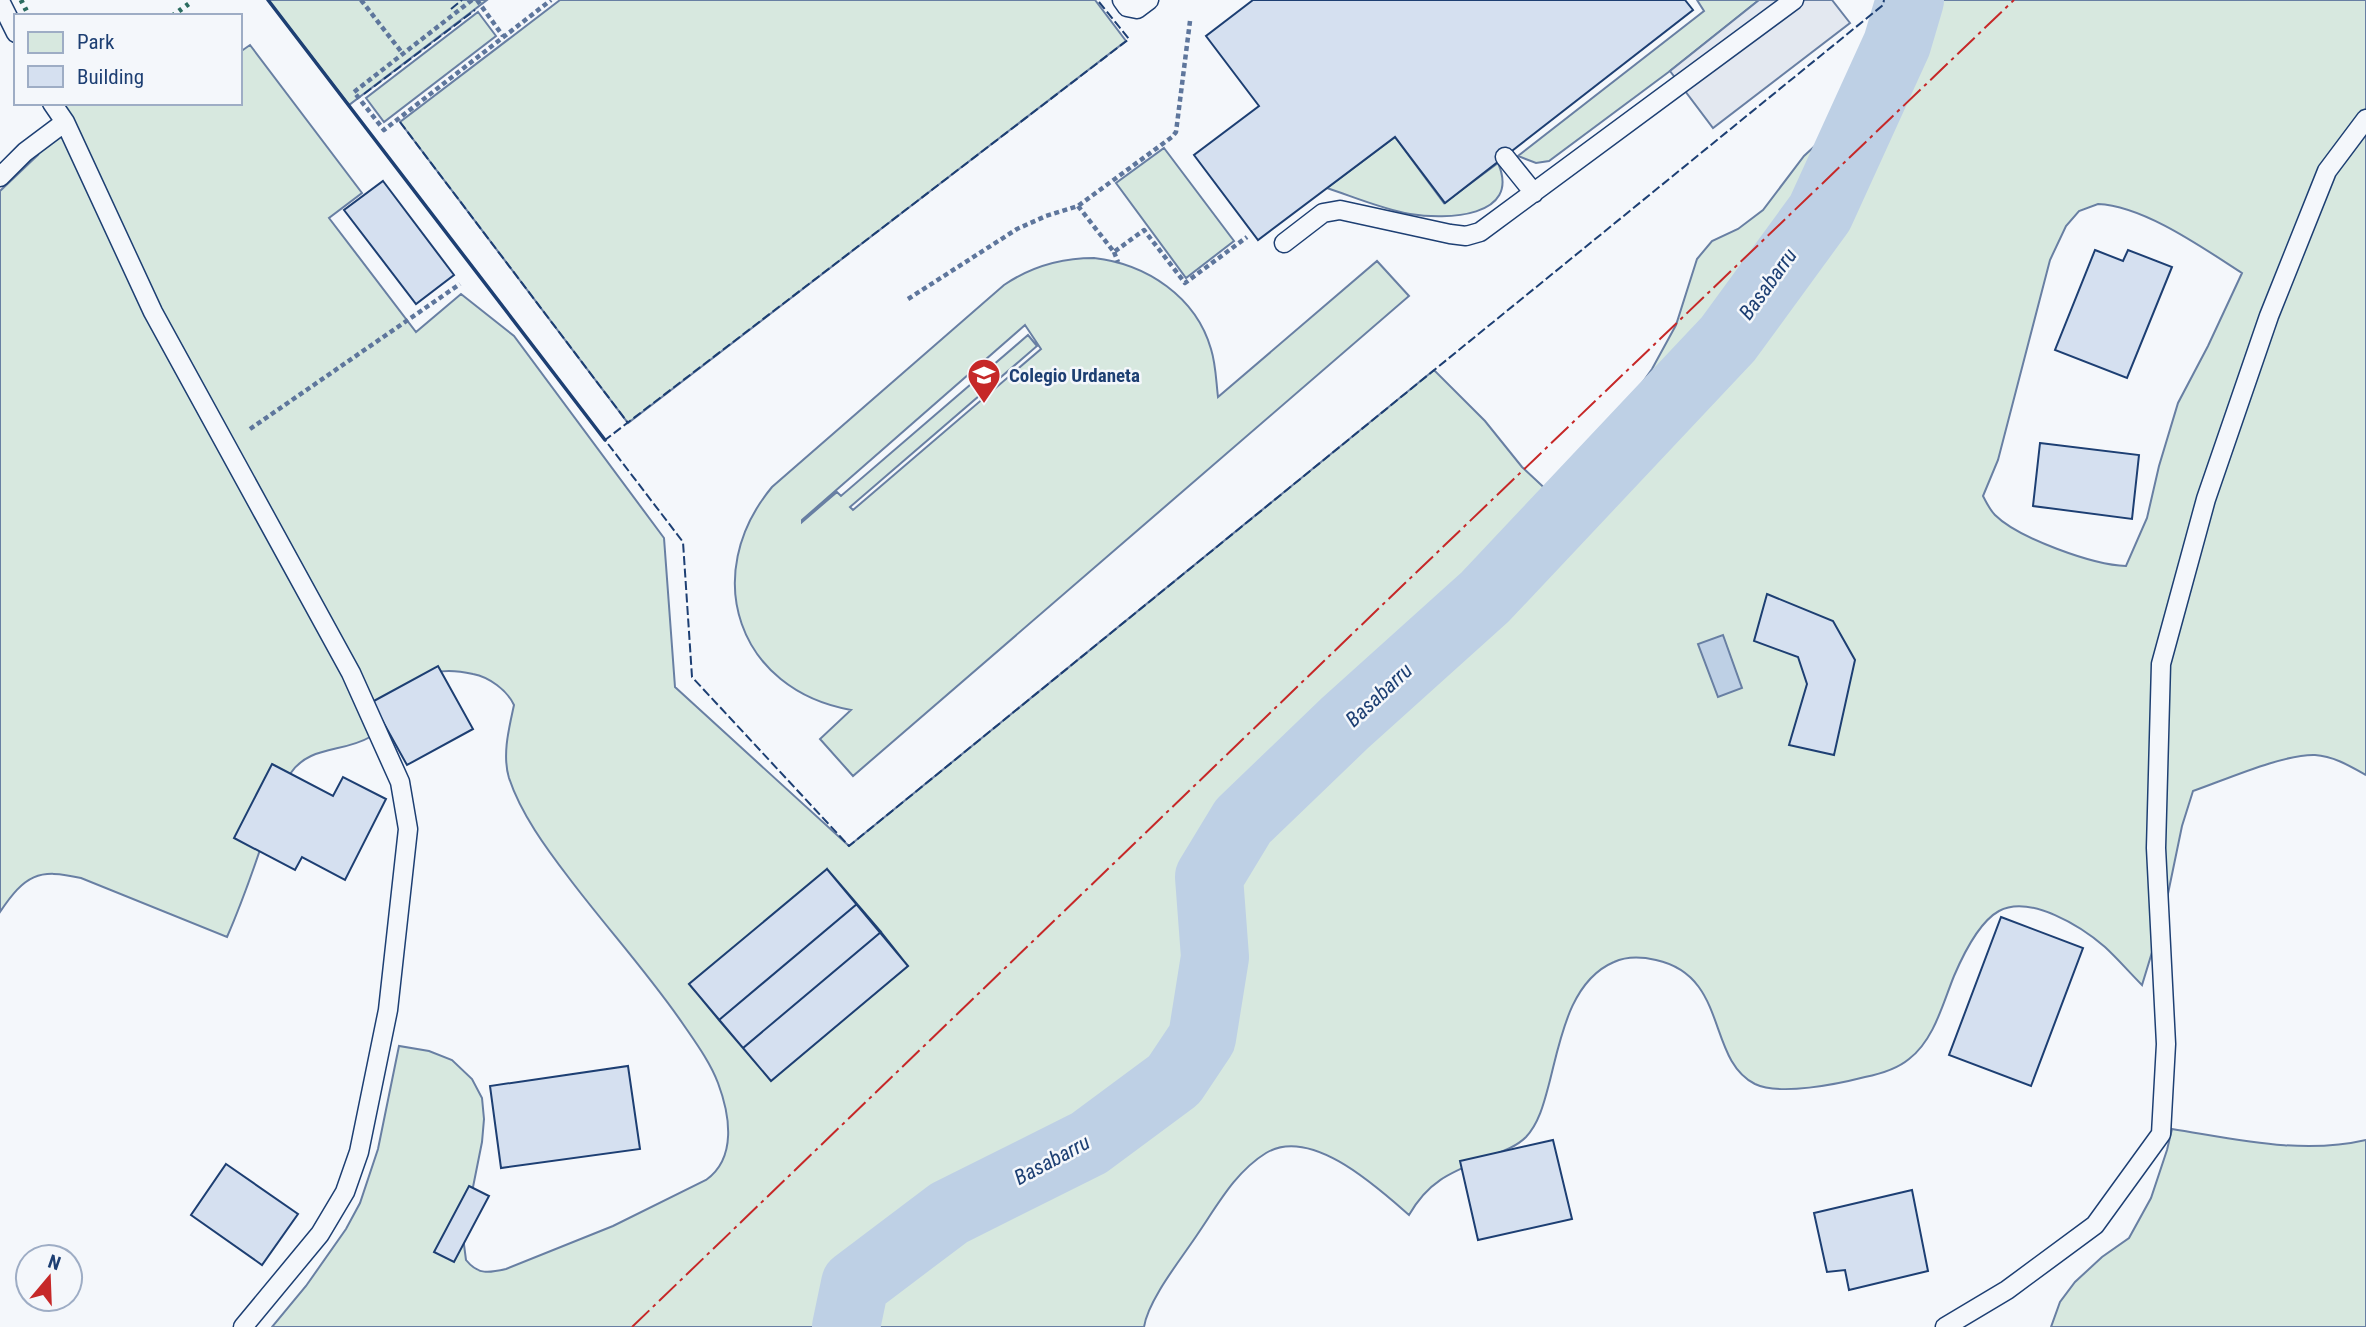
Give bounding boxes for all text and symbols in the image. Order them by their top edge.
legend [14,14,242,105]
text: Park [77,30,115,54]
text: Building [77,65,144,89]
water label: Basabarru [1734,244,1802,324]
school or university icon: Colegio Urdaneta [965,356,1003,405]
place label: Colegio Urdaneta [1009,364,1140,387]
water label: Basabarru [1341,658,1417,732]
water label: Basabarru [1010,1130,1094,1190]
north arrow [14,1243,84,1313]
text: N [45,1250,64,1275]

